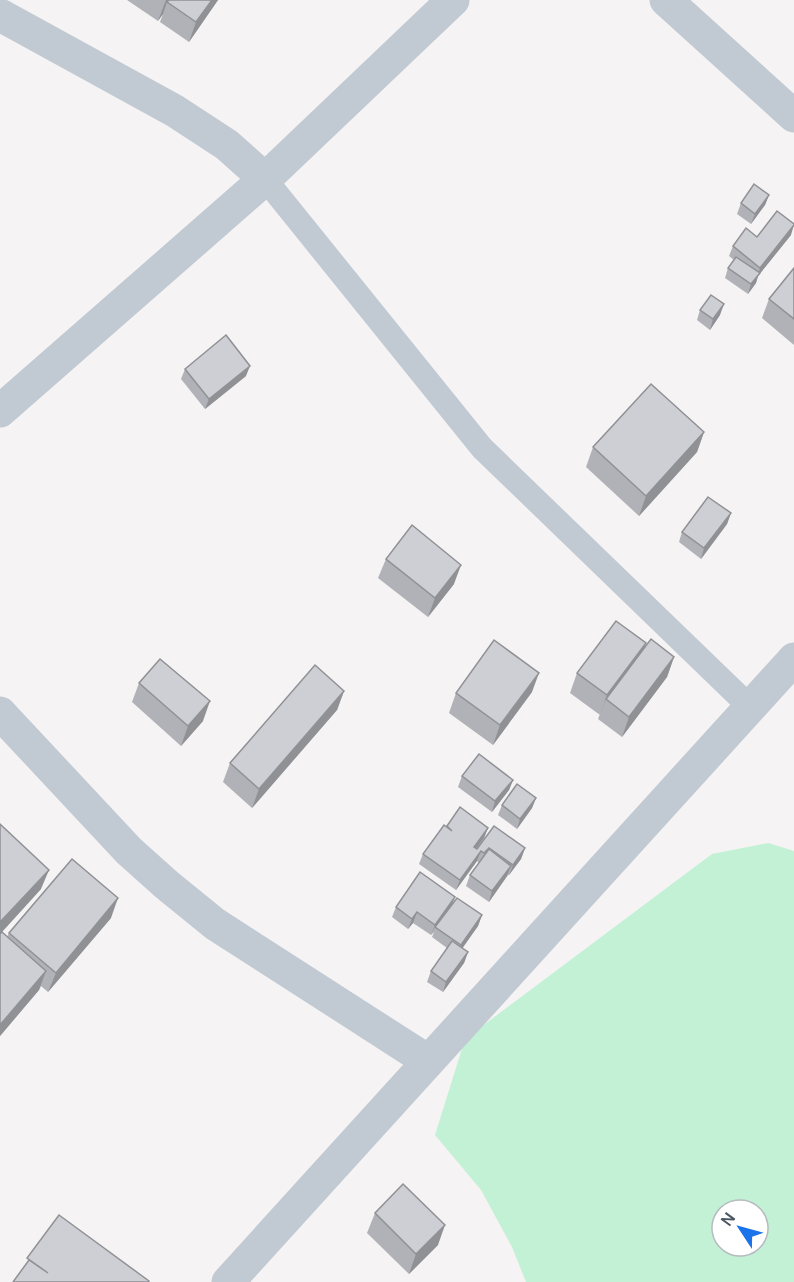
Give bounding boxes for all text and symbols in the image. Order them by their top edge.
north arrow [710,1198,770,1258]
text: N [716,1208,740,1230]

